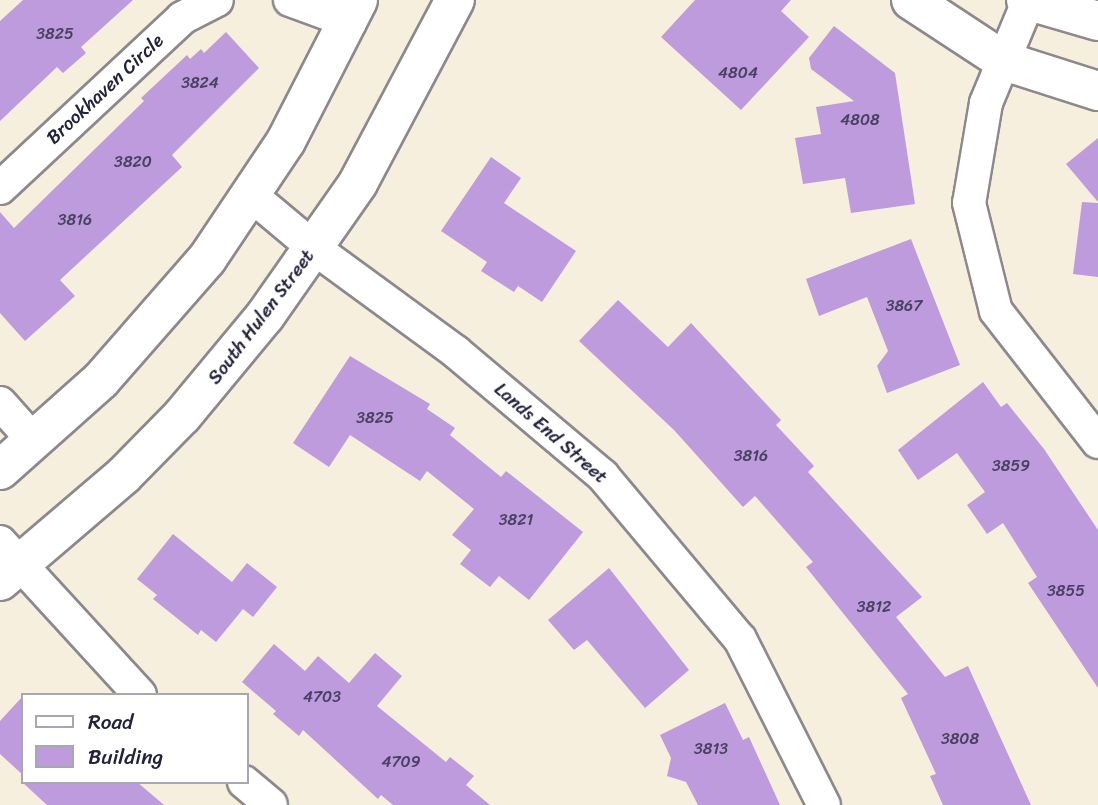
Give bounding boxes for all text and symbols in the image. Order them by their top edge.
house number: 3825 [36,24,74,44]
street label: Brookhaven Circle [42,29,168,149]
house number: 4804 [718,63,758,83]
house number: 3824 [181,73,219,93]
house number: 4808 [840,110,880,130]
house number: 3820 [114,152,152,172]
house number: 3816 [58,210,92,230]
street label: South Hulen Street [202,245,320,389]
house number: 3867 [886,296,922,316]
street label: Lands End Street [490,378,612,488]
house number: 3825 [356,408,394,428]
house number: 3816 [734,446,768,466]
house number: 3859 [992,456,1030,476]
house number: 3821 [499,510,533,530]
house number: 3855 [1047,581,1085,601]
house number: 3812 [857,597,891,617]
house number: 4703 [303,687,341,707]
legend [21,693,248,784]
text: Road [88,703,133,741]
house number: 3808 [941,729,979,749]
text: Building [88,738,163,776]
house number: 3813 [694,739,728,759]
house number: 4709 [381,752,421,772]

